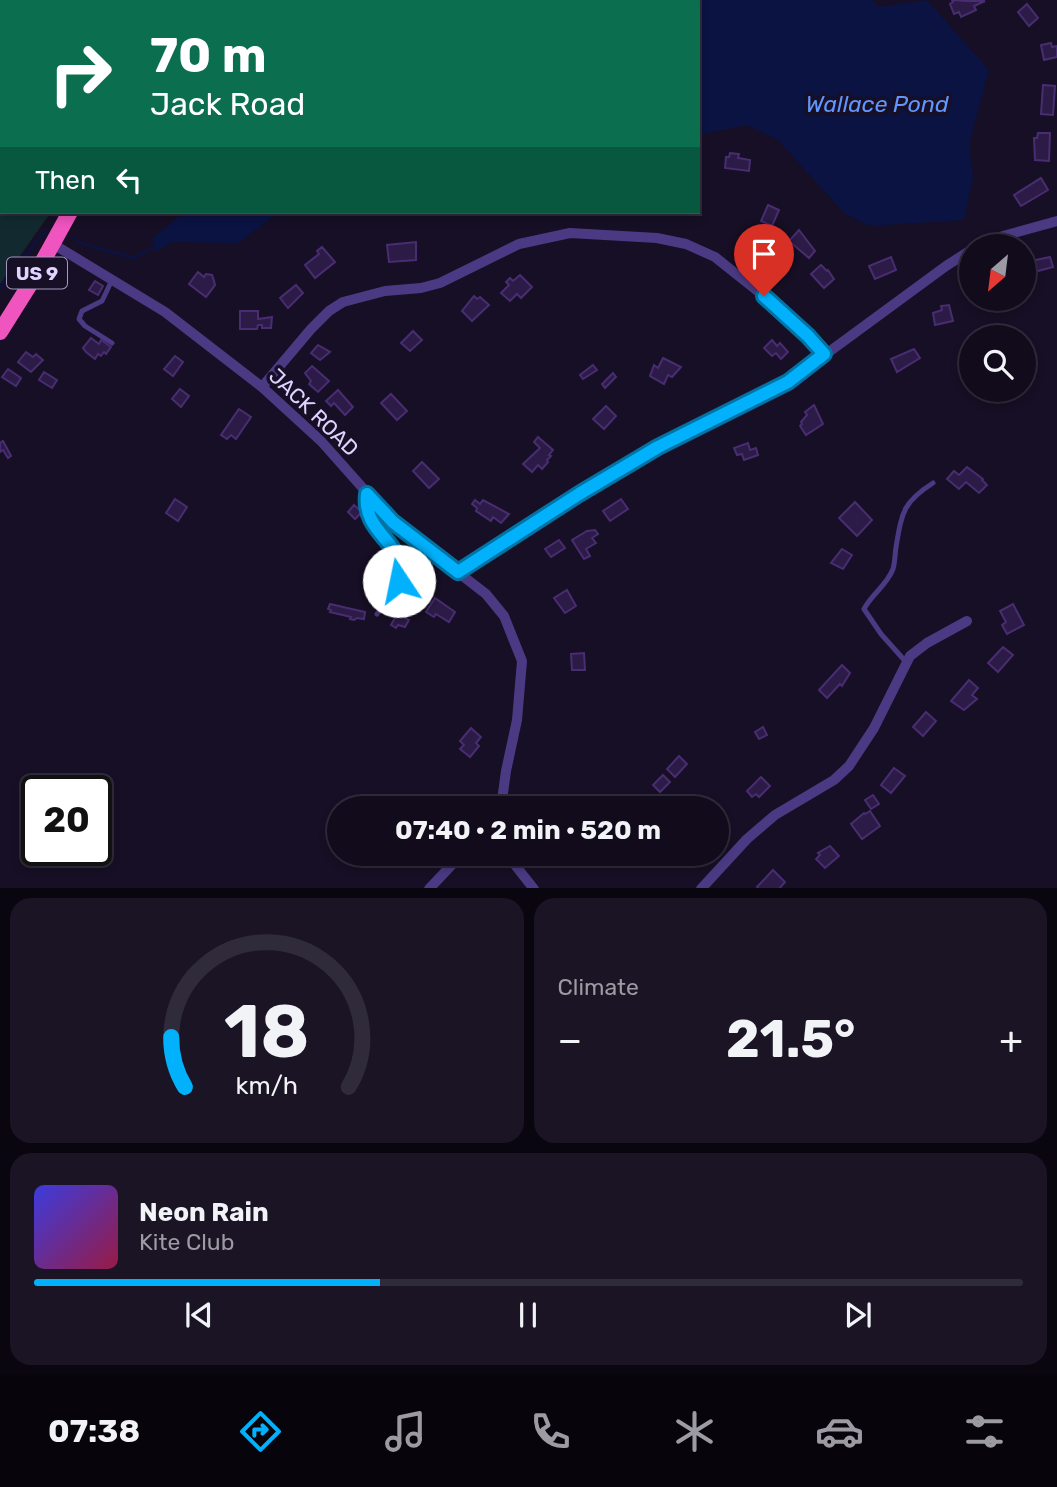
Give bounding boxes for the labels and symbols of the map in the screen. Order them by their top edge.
water label: Wallace Pond [805,90,949,118]
pin [734,224,794,296]
north arrow [959,234,1036,312]
road number: US 9 [7,258,67,288]
street label: JACK ROAD [264,363,364,461]
position arrow [362,544,436,618]
speed limit sign: 20 [21,775,112,866]

